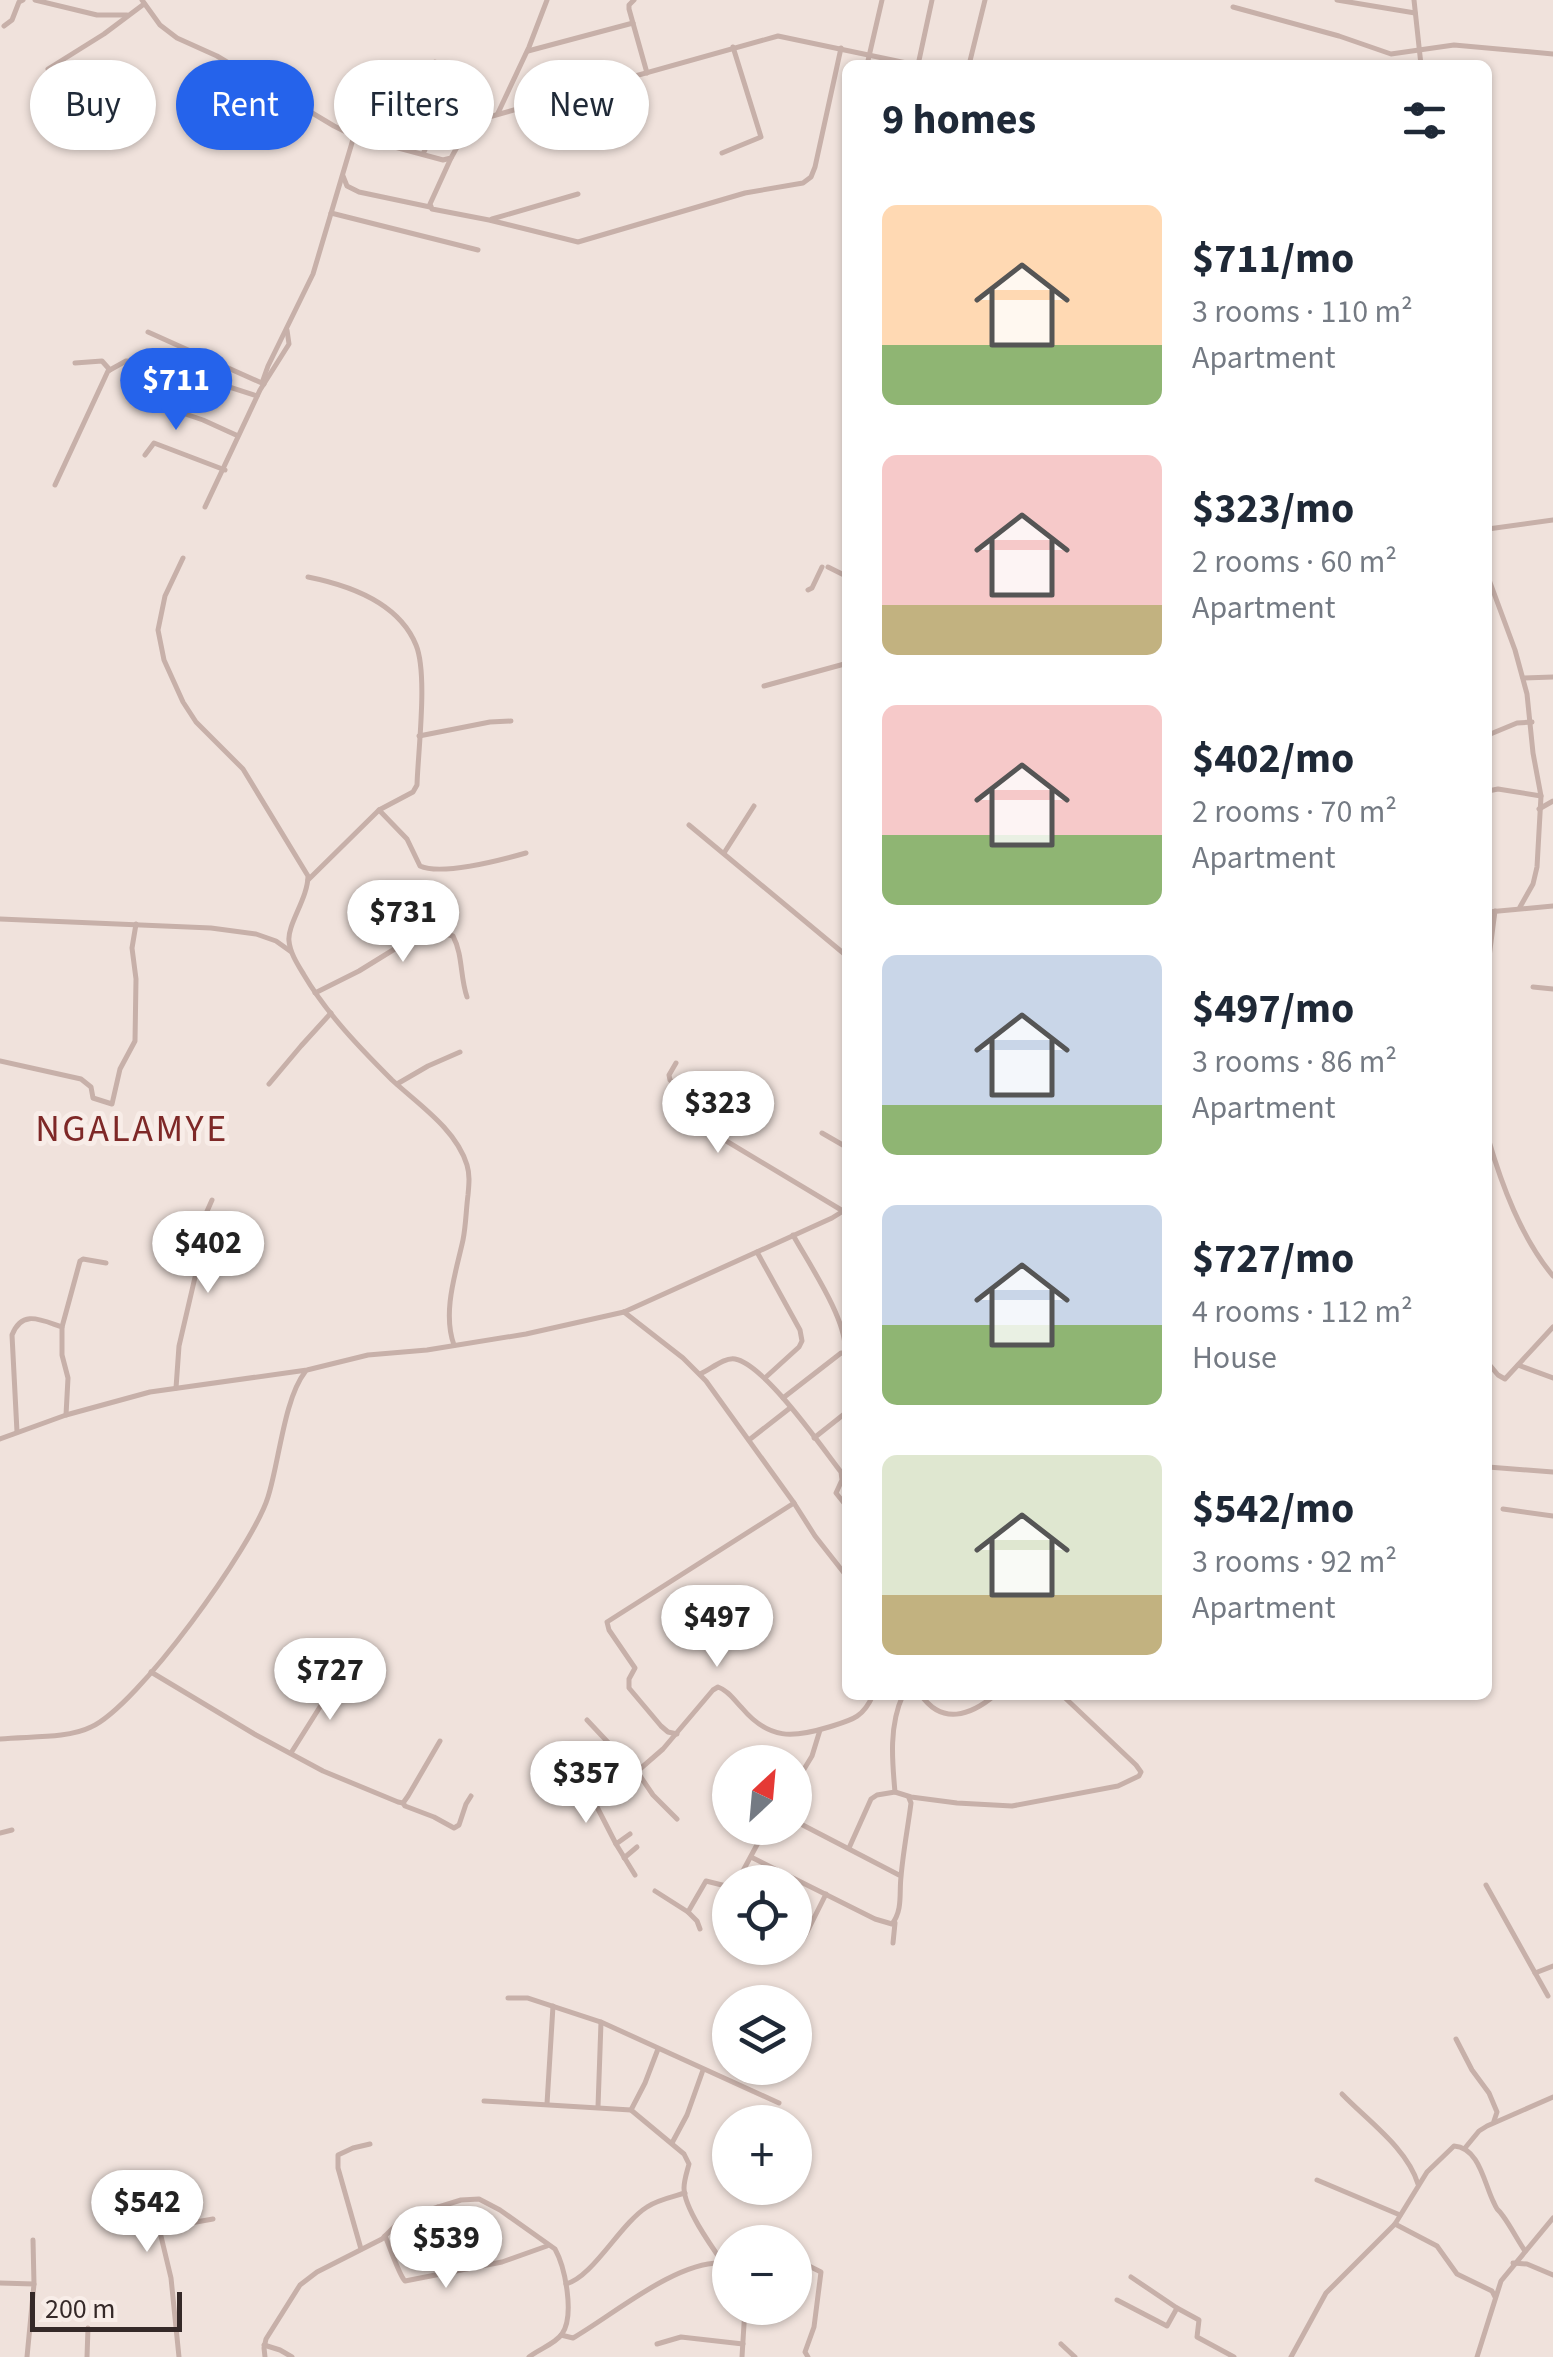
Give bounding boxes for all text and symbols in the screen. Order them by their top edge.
chip: Buy [30,60,156,150]
chip: Rent [176,60,314,150]
chip: Filters [334,60,494,150]
chip: New [514,60,649,150]
text: 9 homes [882,90,1036,150]
icon: filters [1397,93,1452,148]
text: $711/mo [1192,229,1354,289]
icon: home [962,245,1082,365]
text: 3 rooms · 110 m² [1192,289,1413,335]
text: Apartment [1192,335,1335,381]
pin: $711 [117,348,235,433]
text: $711 [142,357,210,403]
text: $323/mo [1192,479,1354,539]
icon: home [962,495,1082,615]
text: 2 rooms · 60 m² [1192,539,1397,585]
text: Apartment [1192,585,1335,631]
text: $402/mo [1192,729,1354,789]
icon: home [962,745,1082,865]
text: 2 rooms · 70 m² [1192,789,1397,835]
text: Apartment [1192,835,1335,881]
pin: $731 [344,880,462,965]
text: $731 [369,889,437,935]
text: $497/mo [1192,979,1354,1039]
icon: home [962,995,1082,1115]
text: 3 rooms · 86 m² [1192,1039,1397,1085]
pin: $323 [659,1071,777,1156]
text: $323 [684,1080,752,1126]
text: Apartment [1192,1085,1335,1131]
district label: NGALAMYE [35,1102,229,1156]
pin: $402 [149,1211,267,1296]
text: $402 [174,1220,242,1266]
text: $727/mo [1192,1229,1354,1289]
icon: home [962,1245,1082,1365]
text: 4 rooms · 112 m² [1192,1289,1413,1335]
text: House [1192,1335,1277,1381]
text: $542/mo [1192,1479,1354,1539]
icon: home [962,1495,1082,1615]
text: 3 rooms · 92 m² [1192,1539,1397,1585]
pin: $497 [658,1585,776,1670]
text: Apartment [1192,1585,1335,1631]
text: $497 [683,1594,751,1640]
pin: $727 [271,1638,389,1723]
text: $727 [296,1647,364,1693]
pin: $357 [527,1741,645,1826]
north arrow [712,1745,812,1845]
map controls [712,1745,812,2325]
text: $357 [552,1750,620,1796]
button: locate [712,1865,812,1965]
button: layers [712,1985,812,2085]
button: + [712,2105,812,2205]
pin: $542 [88,2170,206,2255]
text: $542 [113,2179,181,2225]
pin: $539 [387,2206,505,2291]
text: $539 [412,2215,480,2261]
button: − [712,2225,812,2325]
scale bar [30,2287,182,2332]
text: 200 m [45,2289,116,2329]

